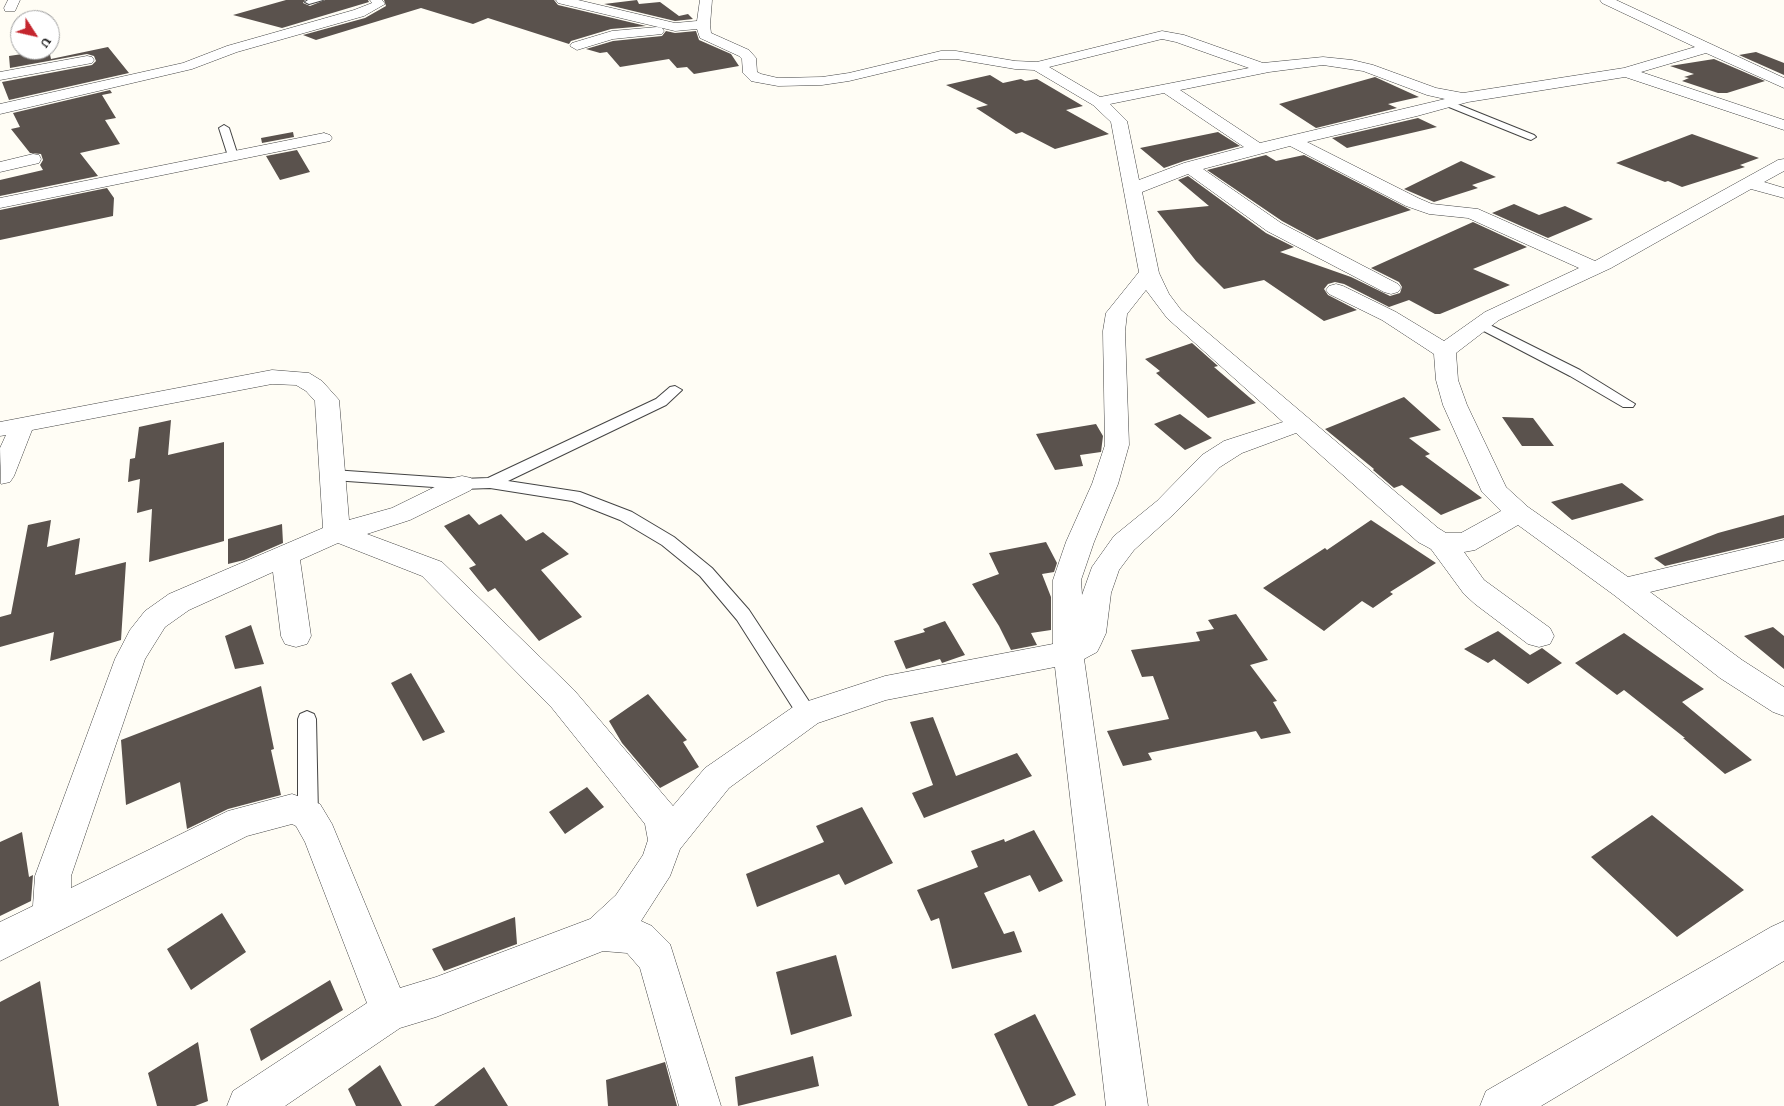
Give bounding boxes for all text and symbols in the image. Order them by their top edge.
north arrow [10,10,60,60]
text: U [37,35,56,52]

